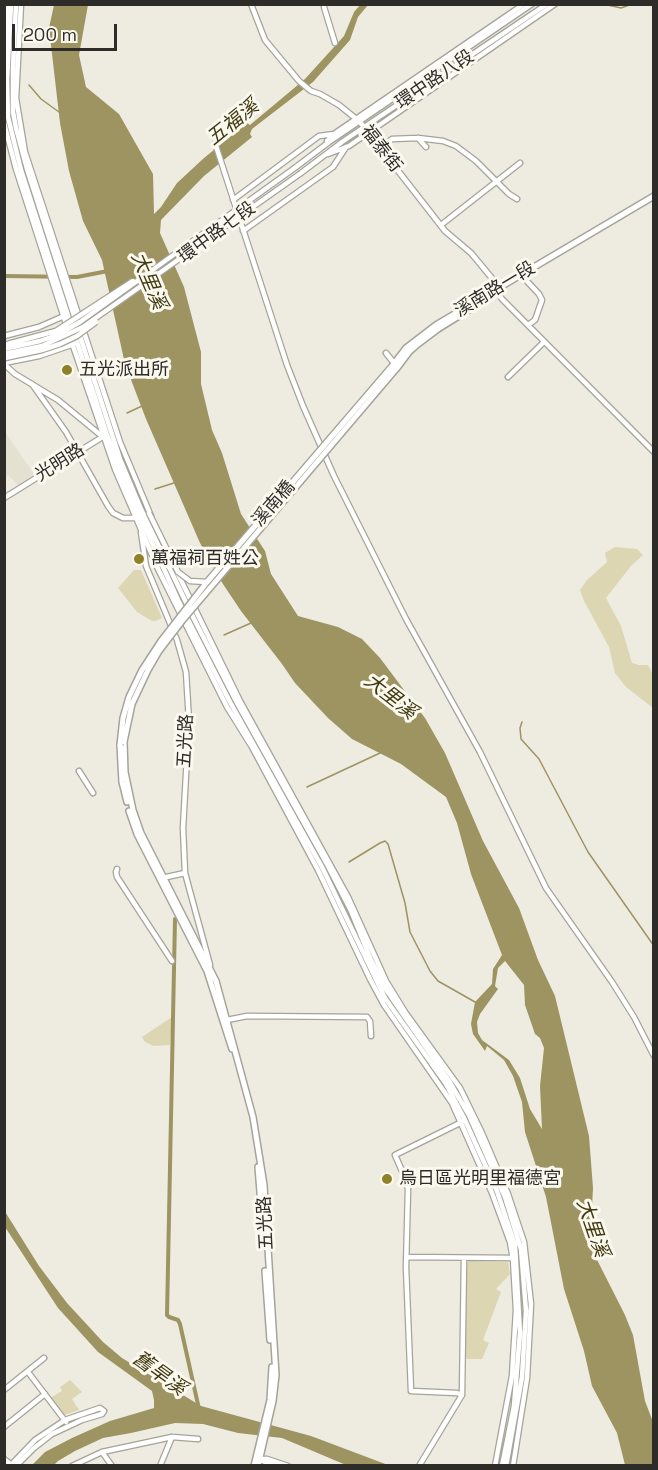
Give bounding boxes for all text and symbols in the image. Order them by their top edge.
scale bar [15,12,120,50]
text: 200 m [23,23,77,46]
street label: 環中路八段 [392,46,478,114]
water label: 五福溪 [202,95,264,151]
street label: 福泰街 [356,121,406,177]
street label: 環中路七段 [174,198,260,268]
water label: 大里溪 [125,249,171,313]
street label: 溪南路一段 [451,258,539,322]
place label: 五光派出所 [79,359,169,381]
marker: 五光派出所 [60,363,74,377]
street label: 光明路 [31,440,89,486]
street label: 溪南橋 [248,477,300,531]
place label: 萬福祠百姓公 [151,548,259,570]
marker: 萬福祠百姓公 [132,552,146,566]
water label: 大里溪 [359,669,421,725]
street label: 五光路 [174,713,198,769]
place label: 烏日區光明里福德宮 [399,1168,561,1190]
marker: 烏日區光明里福德宮 [380,1172,394,1186]
street label: 五光路 [254,1195,278,1251]
water label: 大里溪 [571,1196,613,1260]
water label: 舊旱溪 [128,1347,190,1401]

